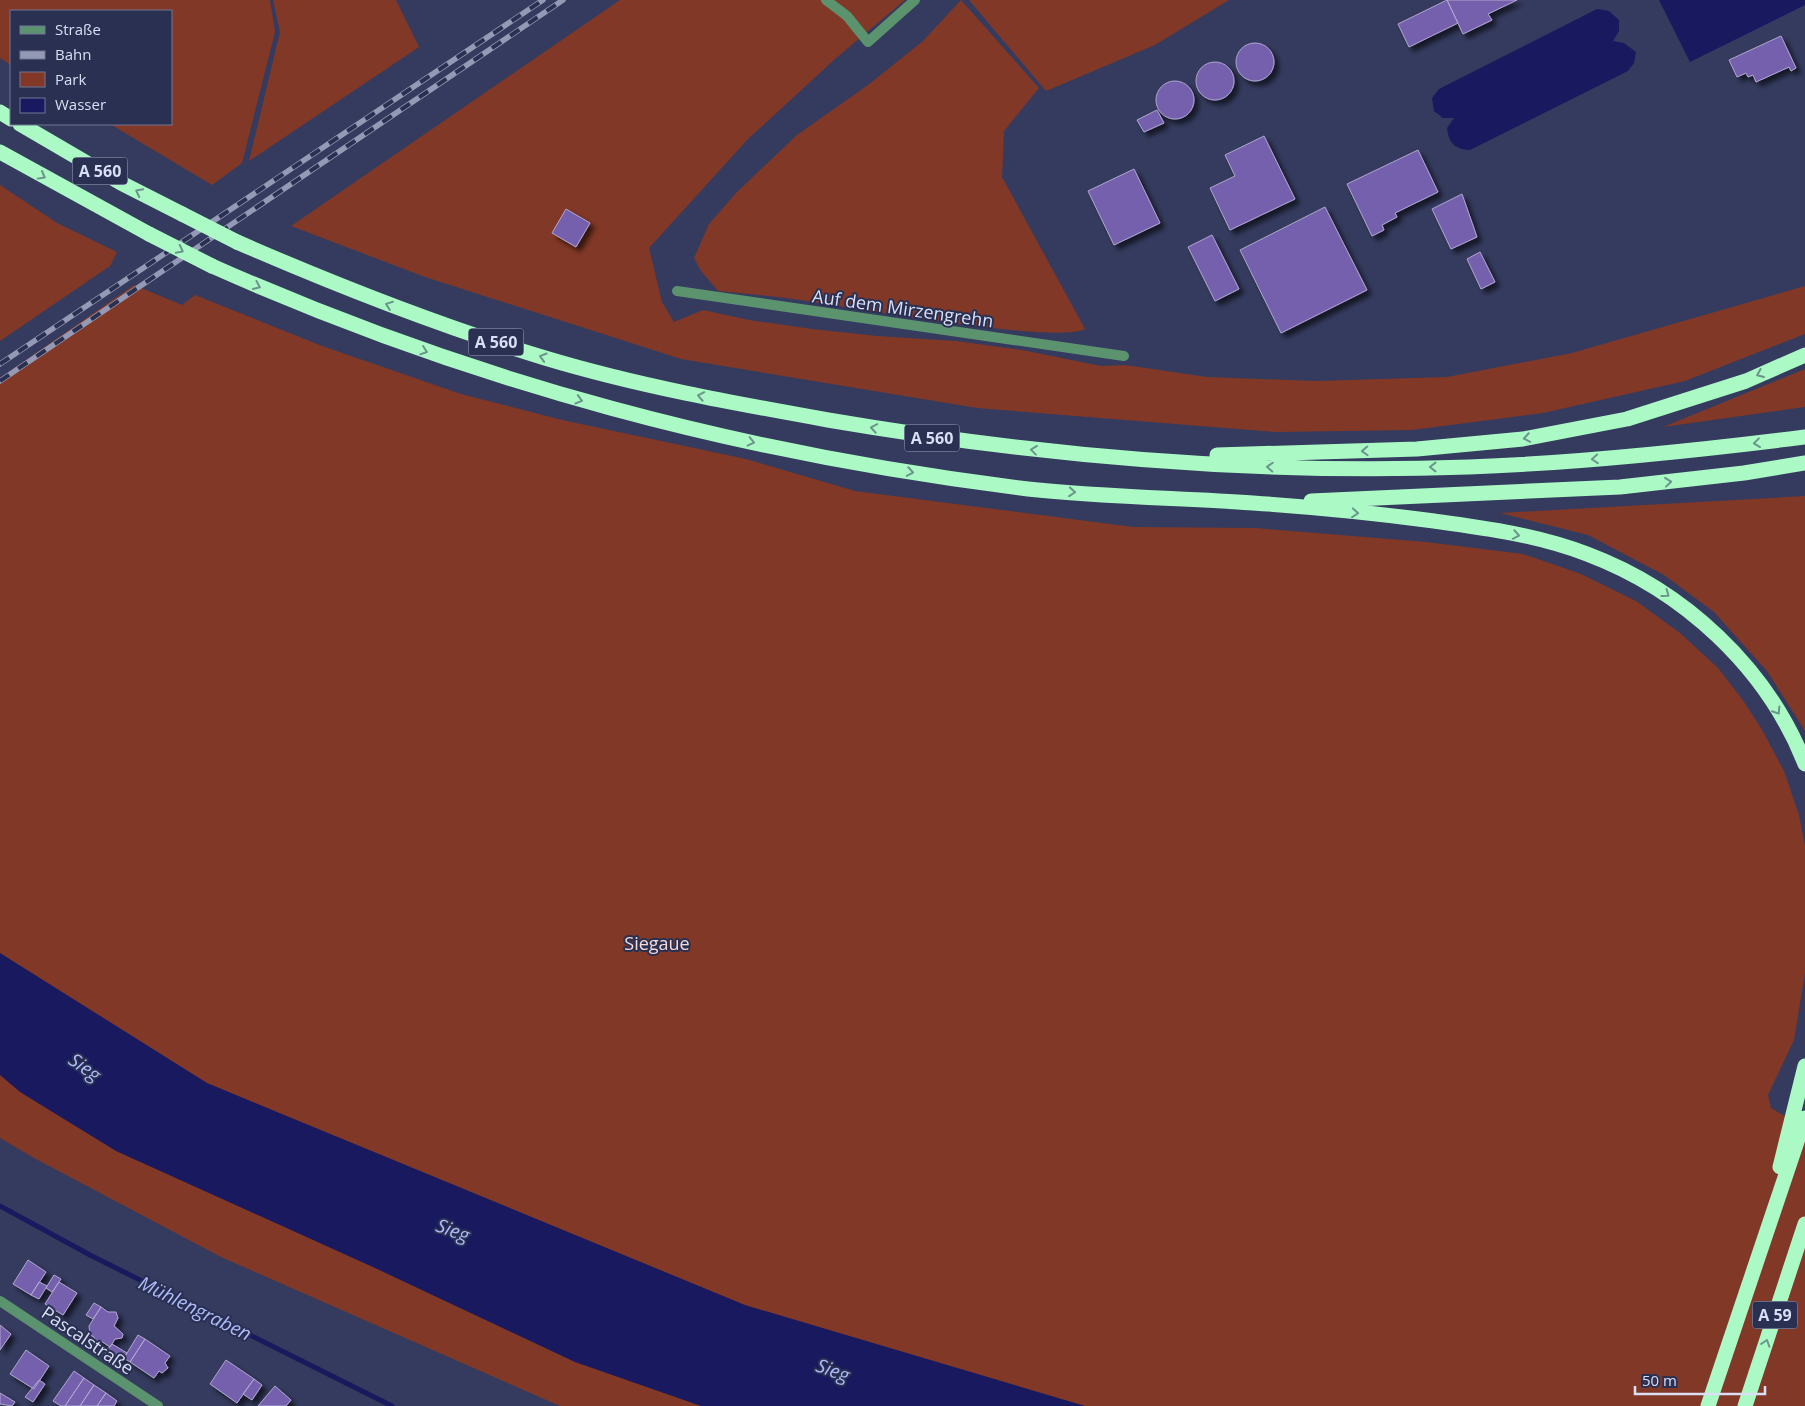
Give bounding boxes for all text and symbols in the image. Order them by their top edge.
legend [10,10,172,125]
text: Straße [55,19,101,39]
text: Bahn [55,44,91,64]
text: Park [55,69,86,89]
text: Wasser [55,94,106,114]
road number: A 560 [72,158,128,185]
one-way arrow [37,170,46,180]
one-way arrow [135,188,144,198]
one-way arrow [175,244,184,254]
one-way arrow [252,279,261,290]
street label: Auf dem Mirzengrehn [811,283,995,333]
one-way arrow [385,301,394,311]
road number: A 560 [468,328,524,356]
one-way arrow [419,345,428,355]
one-way arrow [539,353,547,363]
one-way arrow [1756,368,1765,379]
one-way arrow [696,391,705,401]
one-way arrow [574,395,583,405]
one-way arrow [869,423,878,433]
road number: A 560 [904,424,960,452]
one-way arrow [1523,433,1531,443]
one-way arrow [746,436,755,446]
one-way arrow [1752,437,1760,448]
one-way arrow [1030,445,1038,456]
one-way arrow [1361,445,1369,456]
one-way arrow [1591,454,1599,465]
one-way arrow [1266,462,1274,473]
one-way arrow [1429,462,1436,472]
one-way arrow [906,467,915,477]
one-way arrow [1664,477,1672,488]
one-way arrow [1068,487,1076,498]
one-way arrow [1351,507,1359,518]
one-way arrow [1511,530,1520,540]
one-way arrow [1660,588,1670,597]
one-way arrow [1771,705,1781,714]
park label: Siegaue [624,931,690,955]
water label: Sieg [64,1047,107,1088]
water label: Sieg [433,1212,474,1248]
water label: Mühlengraben [134,1269,256,1347]
street label: Pascalstraße [37,1300,139,1380]
road number: A 59 [1752,1302,1798,1328]
one-way arrow [1760,1339,1770,1348]
water label: Sieg [813,1352,854,1388]
scale bar [1635,1364,1765,1396]
text: 50 m [1642,1370,1677,1390]

